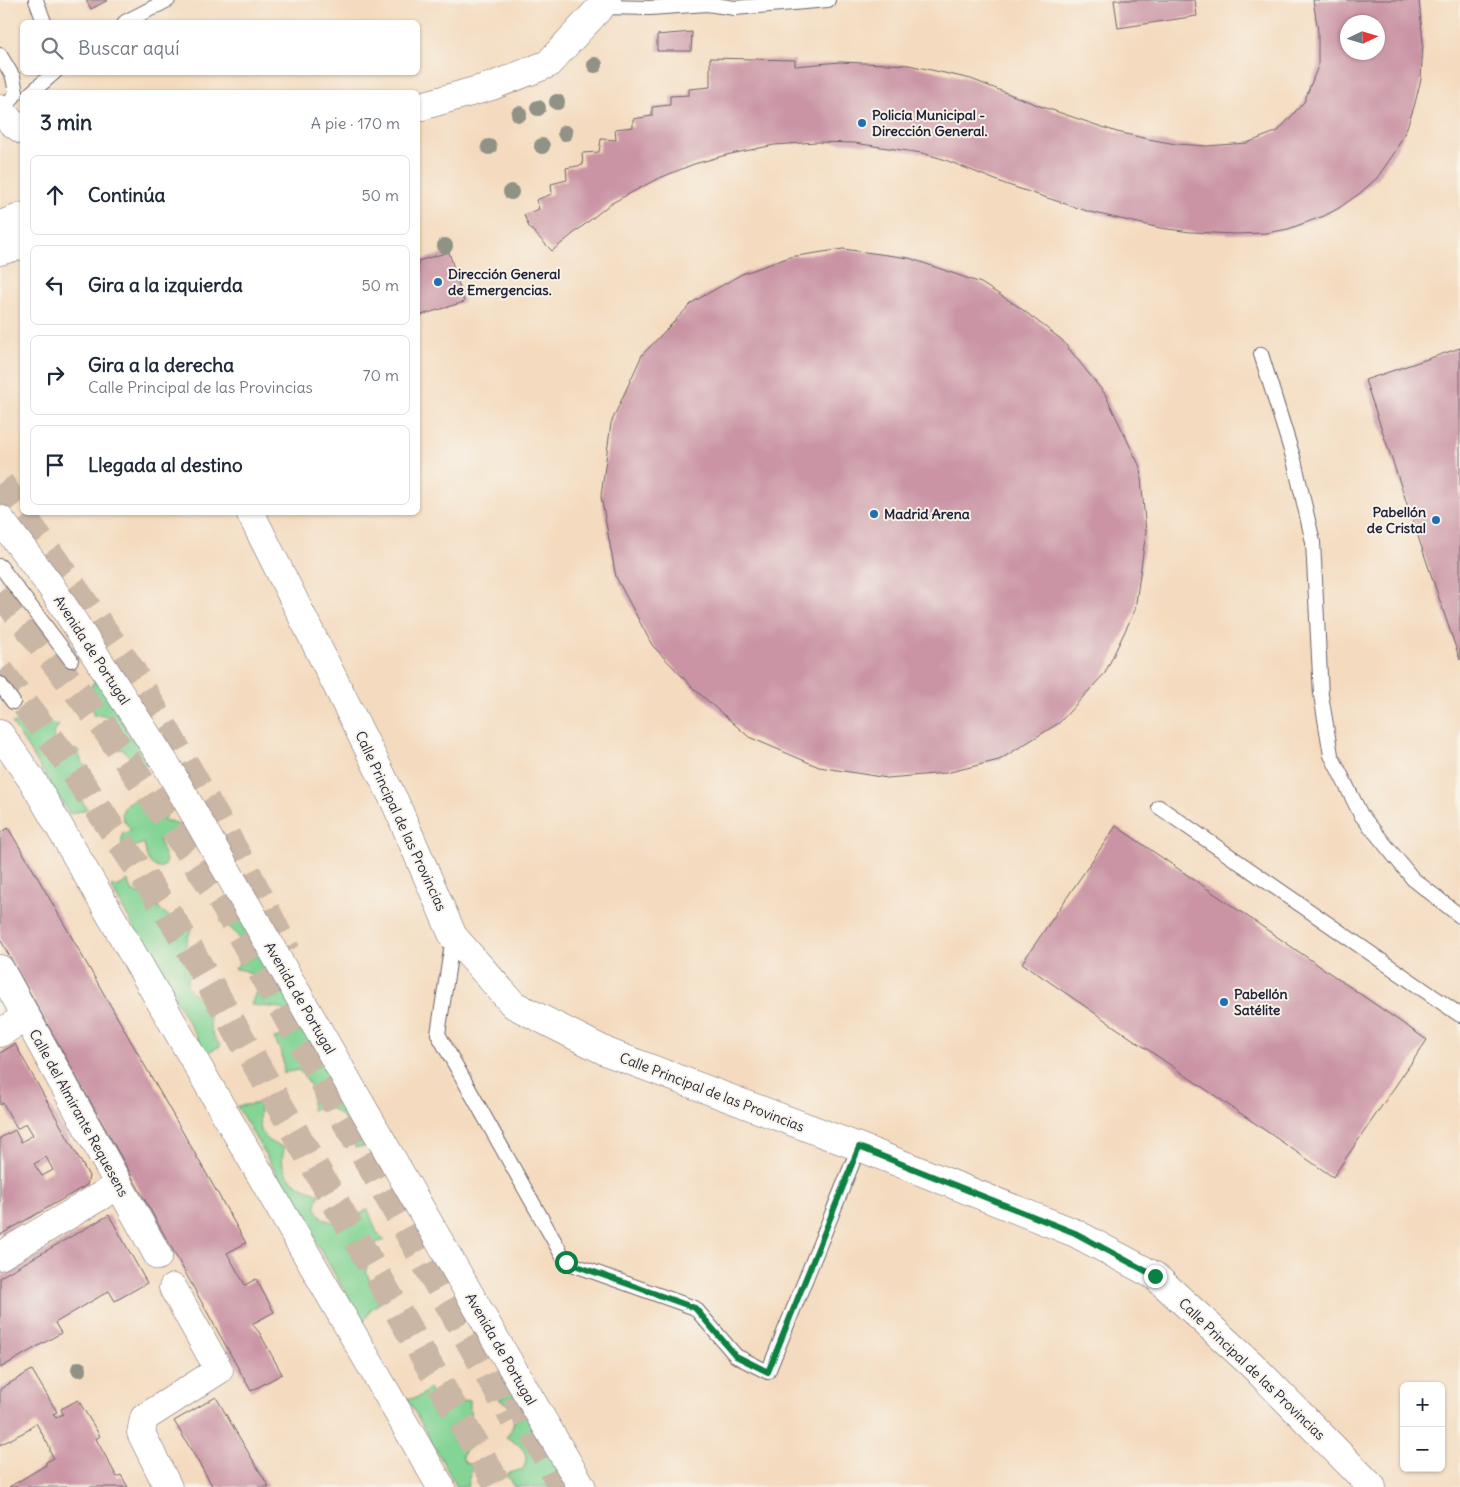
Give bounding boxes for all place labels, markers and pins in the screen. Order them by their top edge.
place label: Policía Municipal - Dirección General. [872,106,987,140]
marker: Policía Municipal - Dirección General. [856,117,868,129]
place label: Dirección General de Emergencias. [448,265,560,299]
marker: Dirección General de Emergencias. [432,276,444,288]
place label: Pabellón de Cristal [1367,503,1426,537]
place label: Madrid Arena [884,505,970,523]
marker: Madrid Arena [868,508,880,520]
marker: Pabellón de Cristal [1430,514,1442,526]
place label: Pabellón Satélite [1234,985,1288,1019]
marker: Pabellón Satélite [1218,996,1230,1008]

